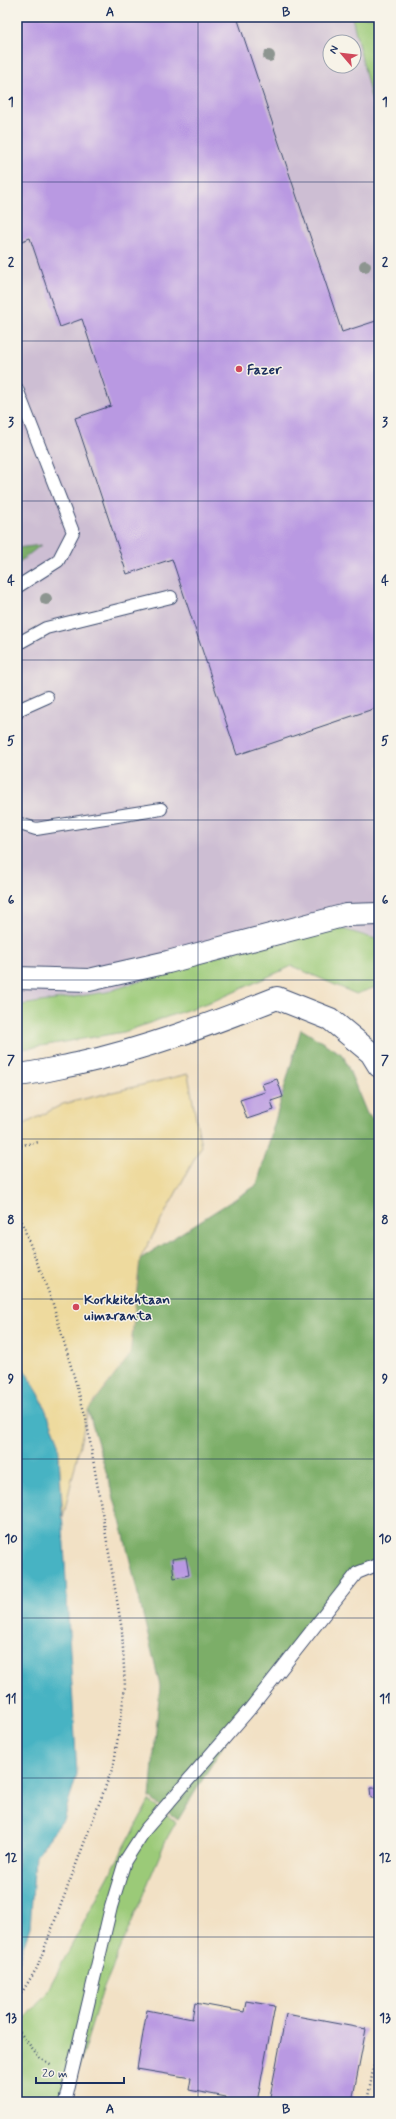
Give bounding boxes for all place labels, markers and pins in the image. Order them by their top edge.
place label: Fazer [247,361,282,379]
marker: Fazer [234,364,244,374]
place label: Korkkitehtaan uimaranta [84,1291,170,1325]
marker: Korkkitehtaan uimaranta [71,1302,81,1312]

